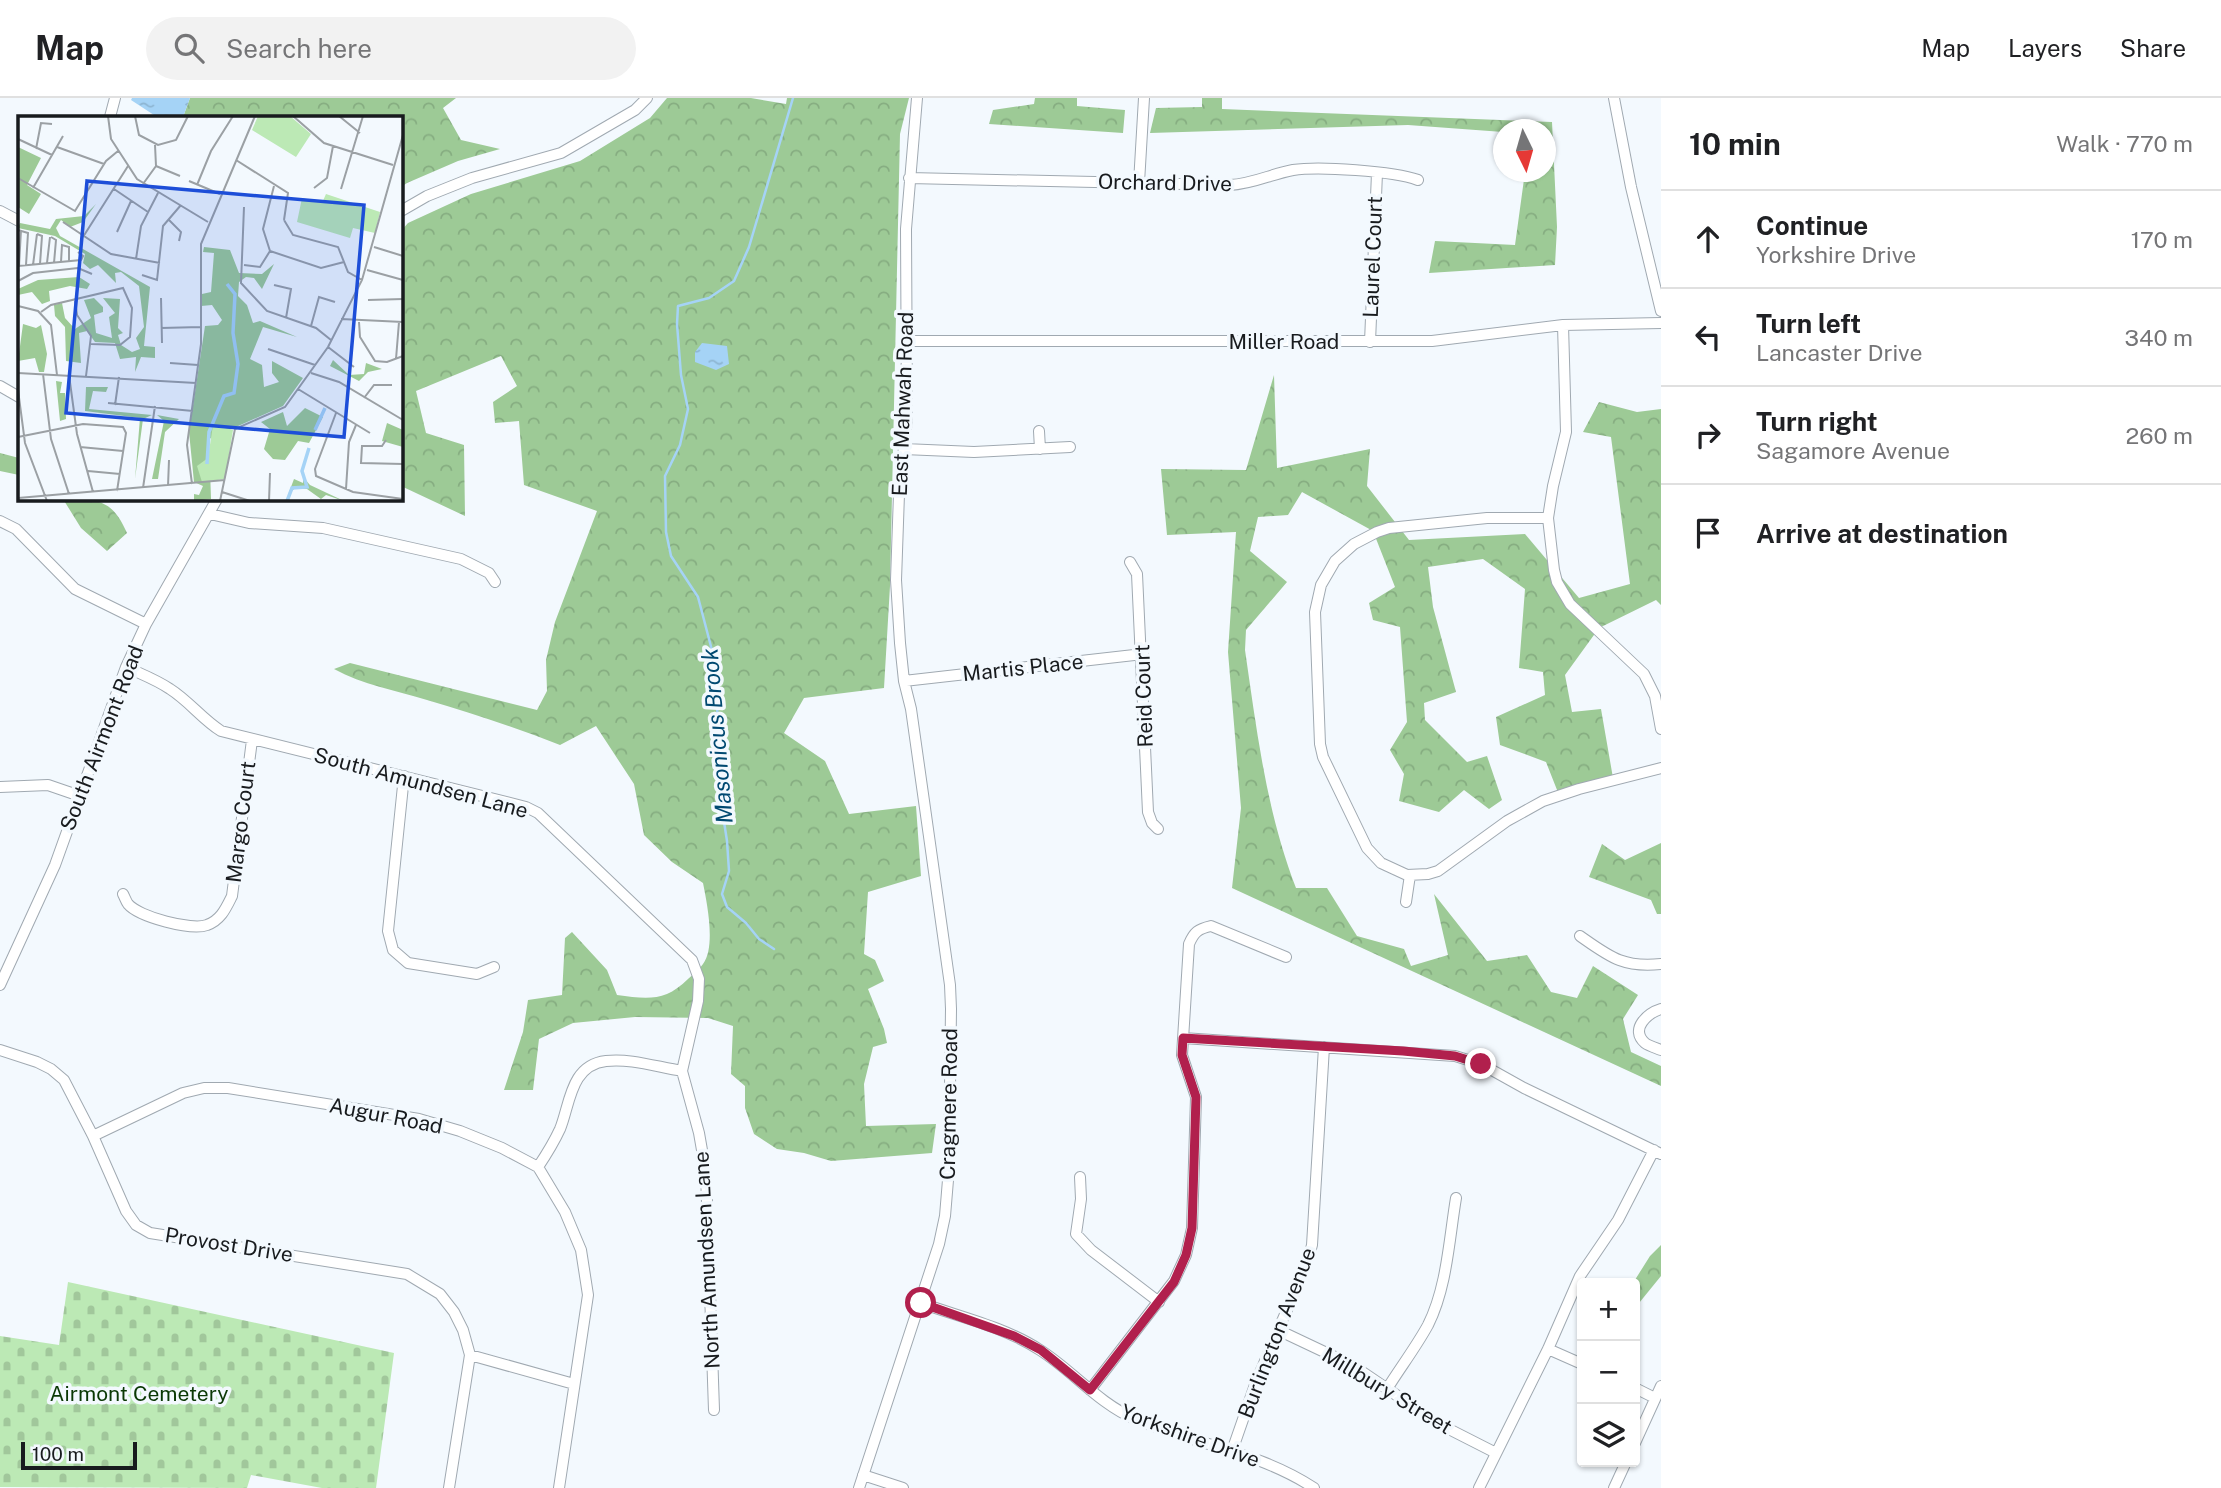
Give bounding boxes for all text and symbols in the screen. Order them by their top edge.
search box [146,17,636,80]
text: Map [35,29,104,67]
icon: search [170,29,208,67]
text: Search here [226,33,372,64]
text: Map [1921,34,1970,62]
text: Layers [2008,34,2082,62]
text: Share [2120,34,2186,62]
inset map [18,116,402,500]
north arrow [1493,119,1556,182]
text: 10 min [1689,126,1781,162]
text: Walk · 770 m [2056,130,2193,157]
street label: Orchard Drive [1098,169,1232,196]
street label: Laurel Court [1358,196,1387,318]
text: Continue [1756,210,1868,241]
icon: ahead [1689,220,1727,258]
text: 170 m [2131,226,2193,253]
text: Yorkshire Drive [1756,241,1916,268]
text: Turn left [1756,308,1861,339]
street label: East Mahwah Road [887,311,918,497]
icon: left [1689,318,1727,356]
text: 340 m [2125,324,2193,351]
street label: Miller Road [1229,329,1339,354]
text: Lancaster Drive [1756,339,1923,366]
text: Turn right [1756,406,1878,437]
icon: right [1689,416,1727,454]
text: 260 m [2126,422,2193,449]
text: Sagamore Avenue [1756,437,1950,464]
icon: arrive [1689,514,1727,552]
text: Arrive at destination [1756,518,2008,549]
street label: South Airmont Road [55,642,148,834]
street label: Reid Court [1129,644,1158,748]
water label: Masonicus Brook [695,647,738,825]
street label: Martis Place [961,649,1085,686]
street label: South Amundsen Lane [311,742,531,823]
street label: Margo Court [221,760,260,884]
street label: Cragmere Road [935,1028,962,1180]
route end [1465,1048,1496,1079]
street label: Augur Road [327,1092,445,1139]
street label: North Amundsen Lane [688,1150,725,1370]
street label: Provost Drive [163,1222,295,1267]
street label: Burlington Avenue [1233,1244,1321,1422]
map controls [1577,1278,1640,1467]
button: + [1577,1278,1640,1341]
route start [905,1287,936,1318]
button: − [1577,1341,1640,1404]
street label: Millbury Street [1318,1342,1457,1439]
park label: Airmont Cemetery [50,1381,228,1406]
street label: Yorkshire Drive [1117,1399,1263,1472]
button: layers [1577,1404,1640,1467]
scale bar [21,1439,136,1471]
text: 100 m [32,1443,84,1465]

